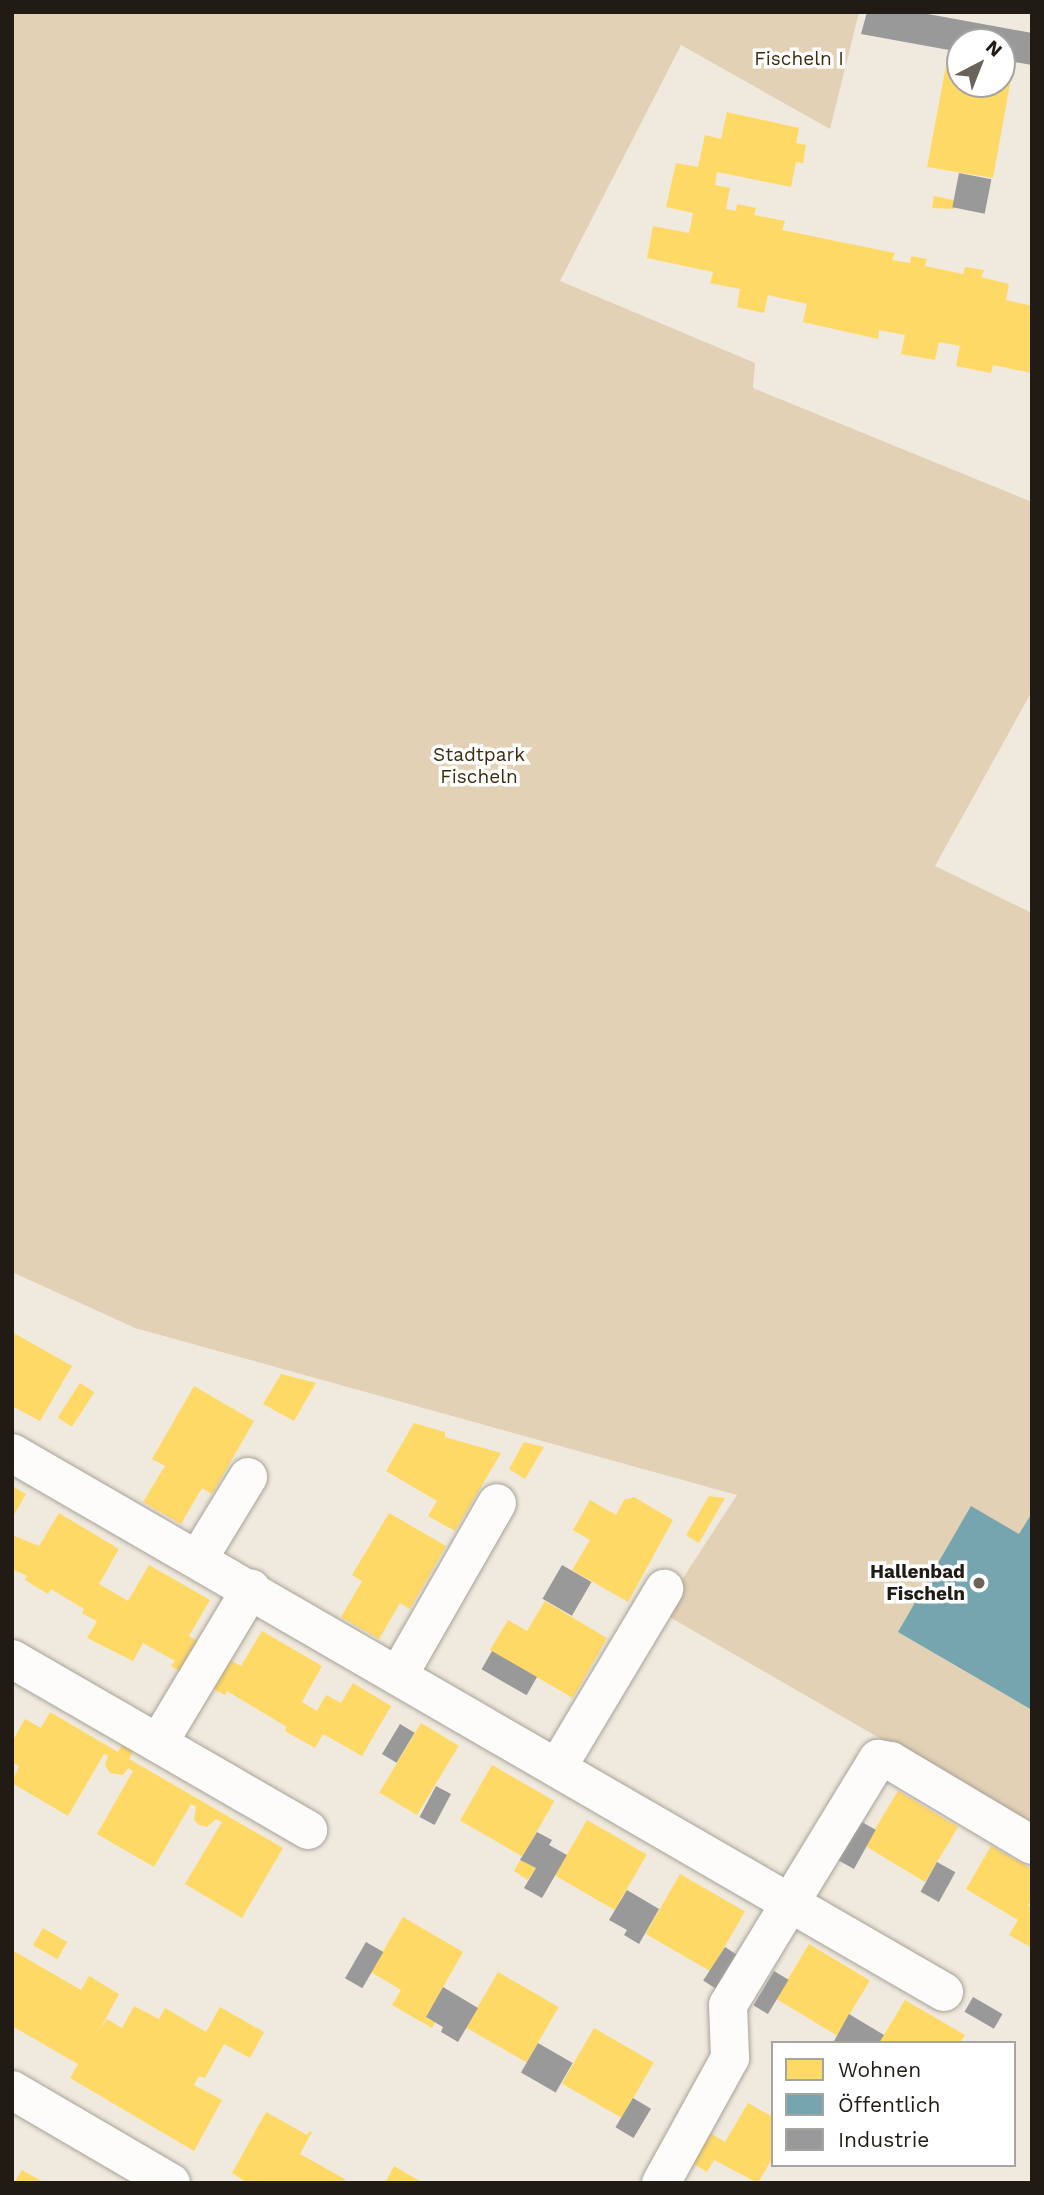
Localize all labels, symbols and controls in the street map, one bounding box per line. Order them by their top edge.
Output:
north arrow [946,28,1016,98]
text: N [981,35,1007,62]
park label: Fischeln I [754,48,844,70]
park label: Stadtpark Fischeln [433,744,525,788]
place label: Hallenbad Fischeln [870,1561,965,1605]
marker: Hallenbad Fischeln [971,1575,987,1591]
legend [771,2041,1016,2167]
text: Wohnen [838,2057,921,2082]
text: Öffentlich [838,2092,940,2117]
text: Industrie [838,2127,929,2152]

